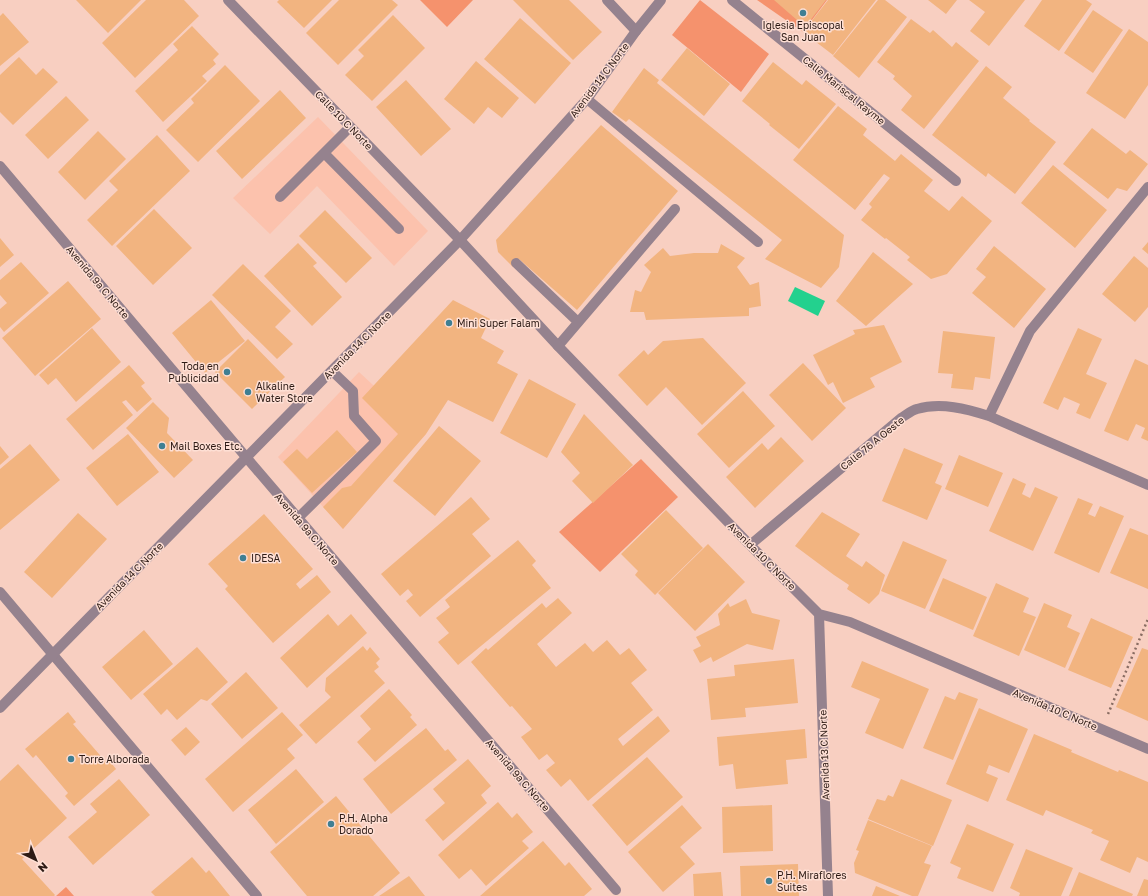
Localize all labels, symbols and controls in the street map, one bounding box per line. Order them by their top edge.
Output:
marker: Iglesia Episcopal San Juan [798,8,808,18]
place label: Iglesia Episcopal San Juan [763,19,844,43]
street label: Avenida 14 C Norte [567,40,631,120]
street label: Calle Mariscal Rayme [800,53,888,127]
street label: Calle 10 C Norte [313,88,375,152]
street label: Avenida 9a C Norte [64,243,132,321]
street label: Avenida 14 C Norte [321,309,393,381]
place label: Mini Super Falam [457,317,540,329]
marker: Mini Super Falam [444,318,454,328]
place label: Toda en Publicidad [168,360,219,384]
marker: Toda en Publicidad [222,367,232,377]
place label: Alkaline Water Store [256,380,313,404]
marker: Alkaline Water Store [243,387,253,397]
street label: Calle 76 A Oeste [838,414,906,472]
place label: Mail Boxes Etc. [170,440,242,452]
marker: Mail Boxes Etc. [157,441,167,451]
street label: Avenida 9a C Norte [272,491,342,568]
street label: Avenida 10 C Norte [726,520,798,592]
street label: Avenida 14 C Norte [93,540,165,612]
place label: IDESA [251,552,281,564]
marker: IDESA [238,553,248,563]
street label: Avenida 10 C Norte [1011,686,1099,732]
street label: Avenida 13 C Norte [816,709,832,800]
street label: Avenida 9a C Norte [483,737,553,814]
place label: Torre Alborada [79,753,149,765]
marker: Torre Alborada [66,754,76,764]
place label: P.H. Alpha Dorado [339,812,388,836]
marker: P.H. Alpha Dorado [326,819,336,829]
north arrow [16,840,56,880]
text: N [36,860,51,875]
place label: P.H. Miraflores Suites [777,869,847,893]
marker: P.H. Miraflores Suites [764,876,774,886]

